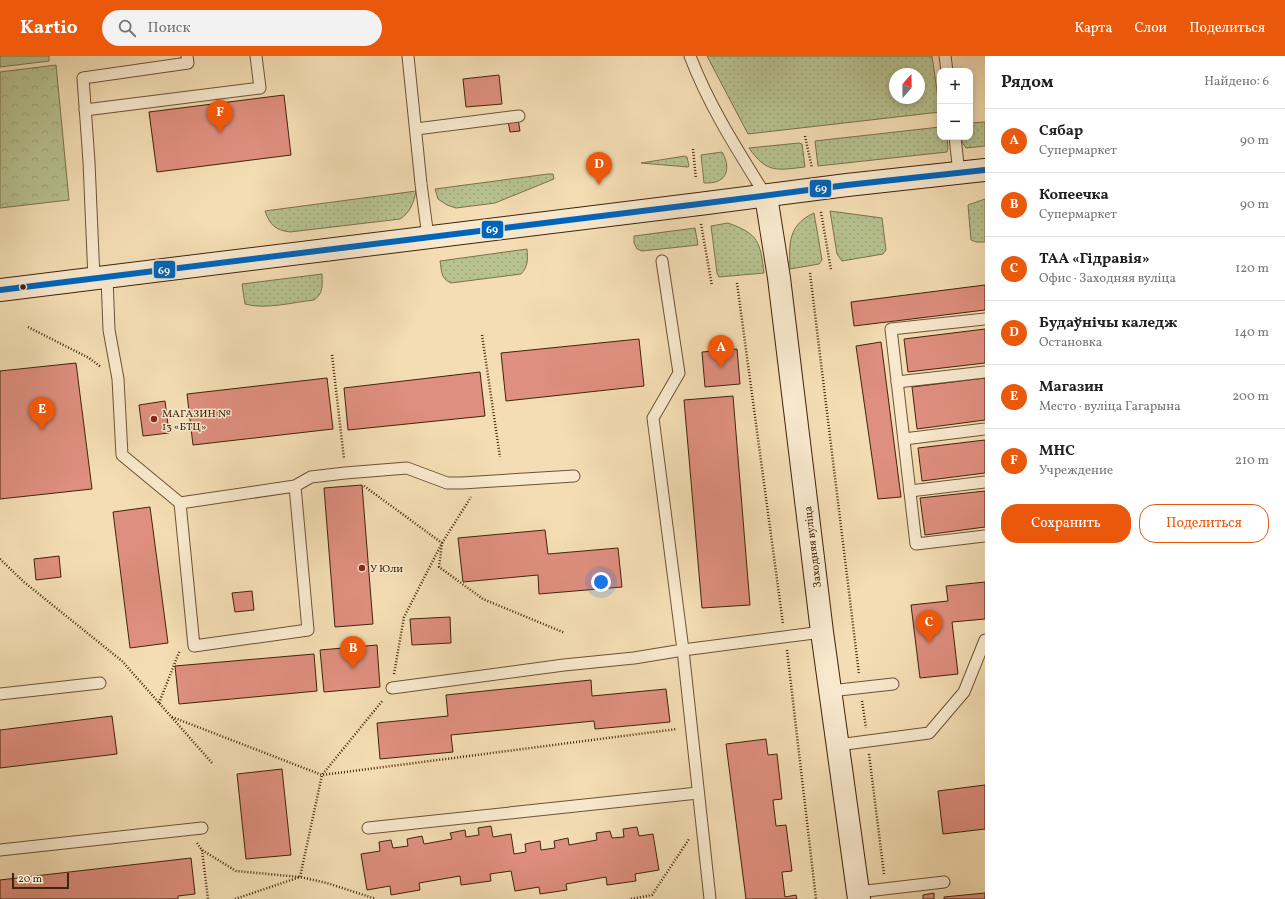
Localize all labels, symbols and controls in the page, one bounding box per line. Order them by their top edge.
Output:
search box [102,10,382,46]
text: Kartio [20,15,78,41]
icon: search [116,17,138,39]
text: Поиск [148,18,191,39]
text: Карта [1074,19,1112,38]
text: Слои [1134,19,1167,38]
text: Поделиться [1189,19,1265,38]
north arrow [889,68,925,104]
map controls [937,68,973,140]
button: + [937,68,973,104]
text: Рядом [1001,71,1054,94]
text: Найдено: 6 [1204,73,1269,91]
pin: F [207,100,233,133]
button: − [937,104,973,140]
text: Сябар [1039,121,1083,142]
text: A [1009,132,1019,150]
text: 90 m [1240,132,1269,150]
text: Супермаркет [1039,142,1117,160]
pin: D [586,152,612,185]
line badge: 69 [809,179,832,198]
text: 69 [815,182,827,197]
text: Копеечка [1039,185,1109,206]
text: B [1010,196,1018,214]
text: 90 m [1240,196,1269,214]
text: Супермаркет [1039,206,1117,224]
line badge: 69 [481,220,504,239]
text: 69 [486,223,498,238]
text: ТАА «Гідравія» [1039,249,1150,270]
line badge: 69 [153,260,176,279]
text: C [1010,260,1018,278]
text: 120 m [1235,260,1269,278]
text: 69 [158,264,170,279]
text: Офис · Заходняя вуліца [1039,270,1176,288]
unlabelled marker [18,282,28,292]
text: Будаўнічы каледж [1039,313,1177,334]
text: D [1009,324,1019,342]
text: 140 m [1235,324,1269,342]
text: Остановка [1039,334,1102,352]
pin: A [708,335,734,368]
text: Магазин [1039,377,1104,398]
text: E [1010,388,1018,406]
text: 200 m [1232,388,1269,406]
pin: E [29,397,55,430]
text: Место · вуліца Гагарына [1039,398,1181,416]
place label: МАГАЗИН № 13 «БТЦ» [162,407,231,435]
marker: МАГАЗИН № 13 «БТЦ» [149,414,159,424]
text: МНС [1039,441,1075,462]
text: F [1010,452,1018,470]
text: 210 m [1235,452,1269,470]
text: Учреждение [1039,462,1113,480]
button: Сохранить [1001,504,1131,543]
button: Поделиться [1139,504,1269,543]
street label: Заходняя вуліца [801,505,826,588]
place label: У Юли [370,562,403,577]
marker: У Юли [357,563,367,573]
your location [591,572,611,592]
pin: C [916,610,942,643]
pin: B [340,636,366,669]
scale bar [12,871,69,890]
text: 20 m [18,872,42,887]

